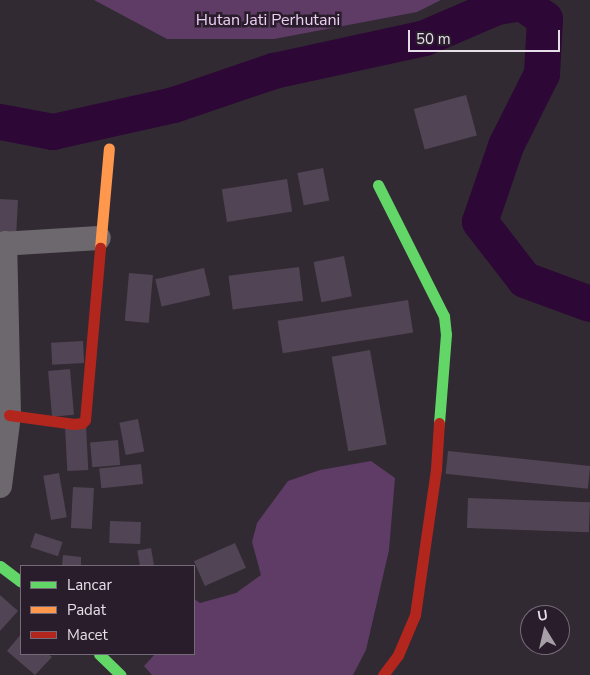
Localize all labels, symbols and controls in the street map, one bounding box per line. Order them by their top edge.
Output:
park label: Hutan Jati Perhutani [196,10,340,30]
scale bar [410,20,562,52]
text: 50 m [416,29,451,49]
legend [20,565,195,655]
text: Lancar [67,575,112,595]
text: Padat [67,600,106,620]
north arrow [520,605,570,655]
text: U [536,605,549,626]
text: Macet [67,625,108,645]

